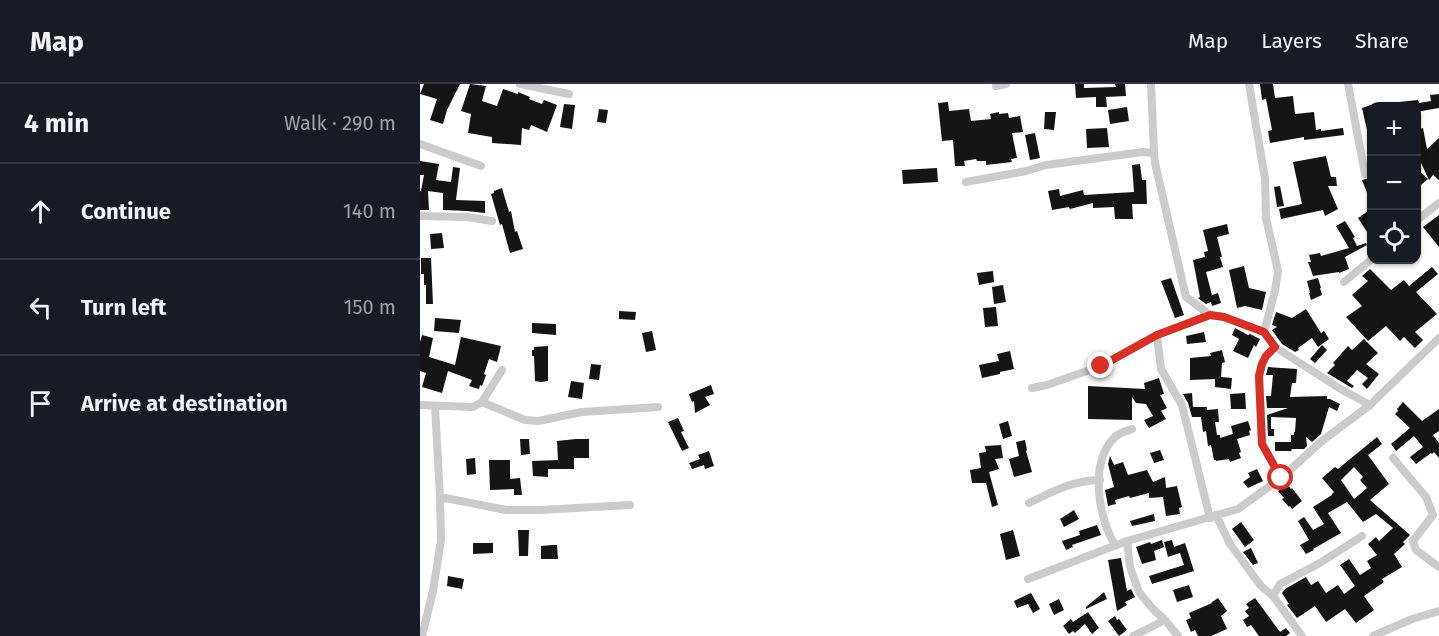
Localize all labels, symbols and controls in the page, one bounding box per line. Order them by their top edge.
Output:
text: Map [30,25,84,58]
text: Map [1188,28,1228,54]
text: Layers [1261,28,1322,54]
text: Share [1355,28,1409,54]
map controls [1367,102,1421,264]
button: + [1367,102,1421,156]
text: 4 min [24,108,89,139]
text: Walk · 290 m [284,111,396,135]
button: − [1367,156,1421,210]
icon: ahead [24,195,57,228]
text: Continue [81,198,171,225]
text: 140 m [343,199,396,223]
button: locate [1367,210,1421,264]
icon: left [24,291,57,324]
text: Turn left [81,294,166,321]
text: 150 m [344,295,396,319]
route end [1087,352,1113,378]
icon: arrive [24,387,57,420]
text: Arrive at destination [81,390,288,417]
route start [1267,464,1293,490]

